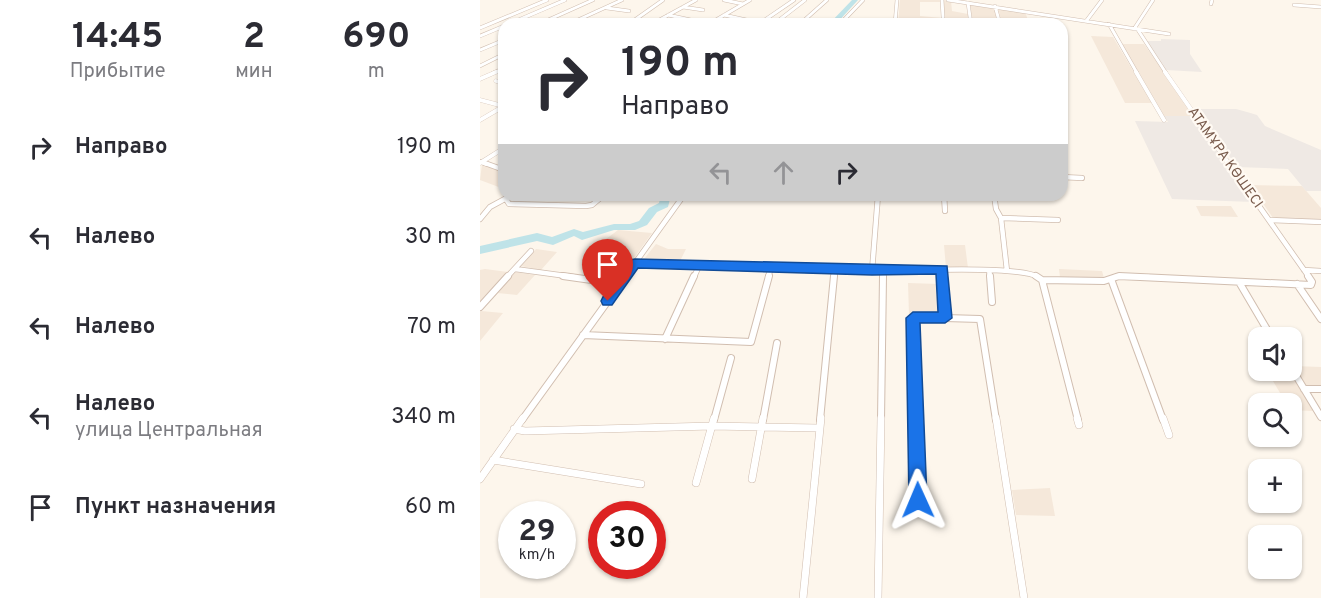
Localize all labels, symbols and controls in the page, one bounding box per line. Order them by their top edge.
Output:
text: 14:45 [72,15,163,61]
text: 2 [243,15,265,61]
text: 690 [342,15,410,61]
text: 190 m [621,38,739,91]
icon: right [522,42,600,120]
text: Прибытие [70,59,166,85]
text: мин [235,59,273,85]
text: m [368,59,385,85]
text: Направо [621,90,729,124]
street label: АТАМҰРА КӨШЕСІ [1184,104,1266,212]
icon: right [24,131,57,164]
text: Направо [75,134,167,161]
text: 190 m [397,134,456,161]
icon: left [704,156,737,189]
icon: ahead [767,156,800,189]
icon: right [830,156,863,189]
icon: left [24,221,57,254]
text: Налево [75,224,155,251]
text: 30 m [405,224,456,251]
pin [582,239,633,301]
icon: arrive [591,248,624,281]
icon: left [24,311,57,344]
text: Налево [75,314,155,341]
text: 70 m [407,314,456,341]
map controls [1248,327,1302,579]
button: sound [1248,327,1302,381]
text: Налево [75,391,155,418]
button: search [1248,393,1302,447]
icon: left [24,401,57,434]
text: 340 m [391,404,456,431]
text: улица Центральная [75,418,263,444]
button: + [1248,459,1302,513]
position arrow [886,468,950,532]
icon: arrive [24,491,57,524]
text: Пункт назначения [75,494,276,521]
text: 60 m [405,494,456,521]
speed limit sign: 30 [588,501,666,579]
text: 29 [519,514,555,551]
button: − [1248,525,1302,579]
text: km/h [519,546,555,565]

